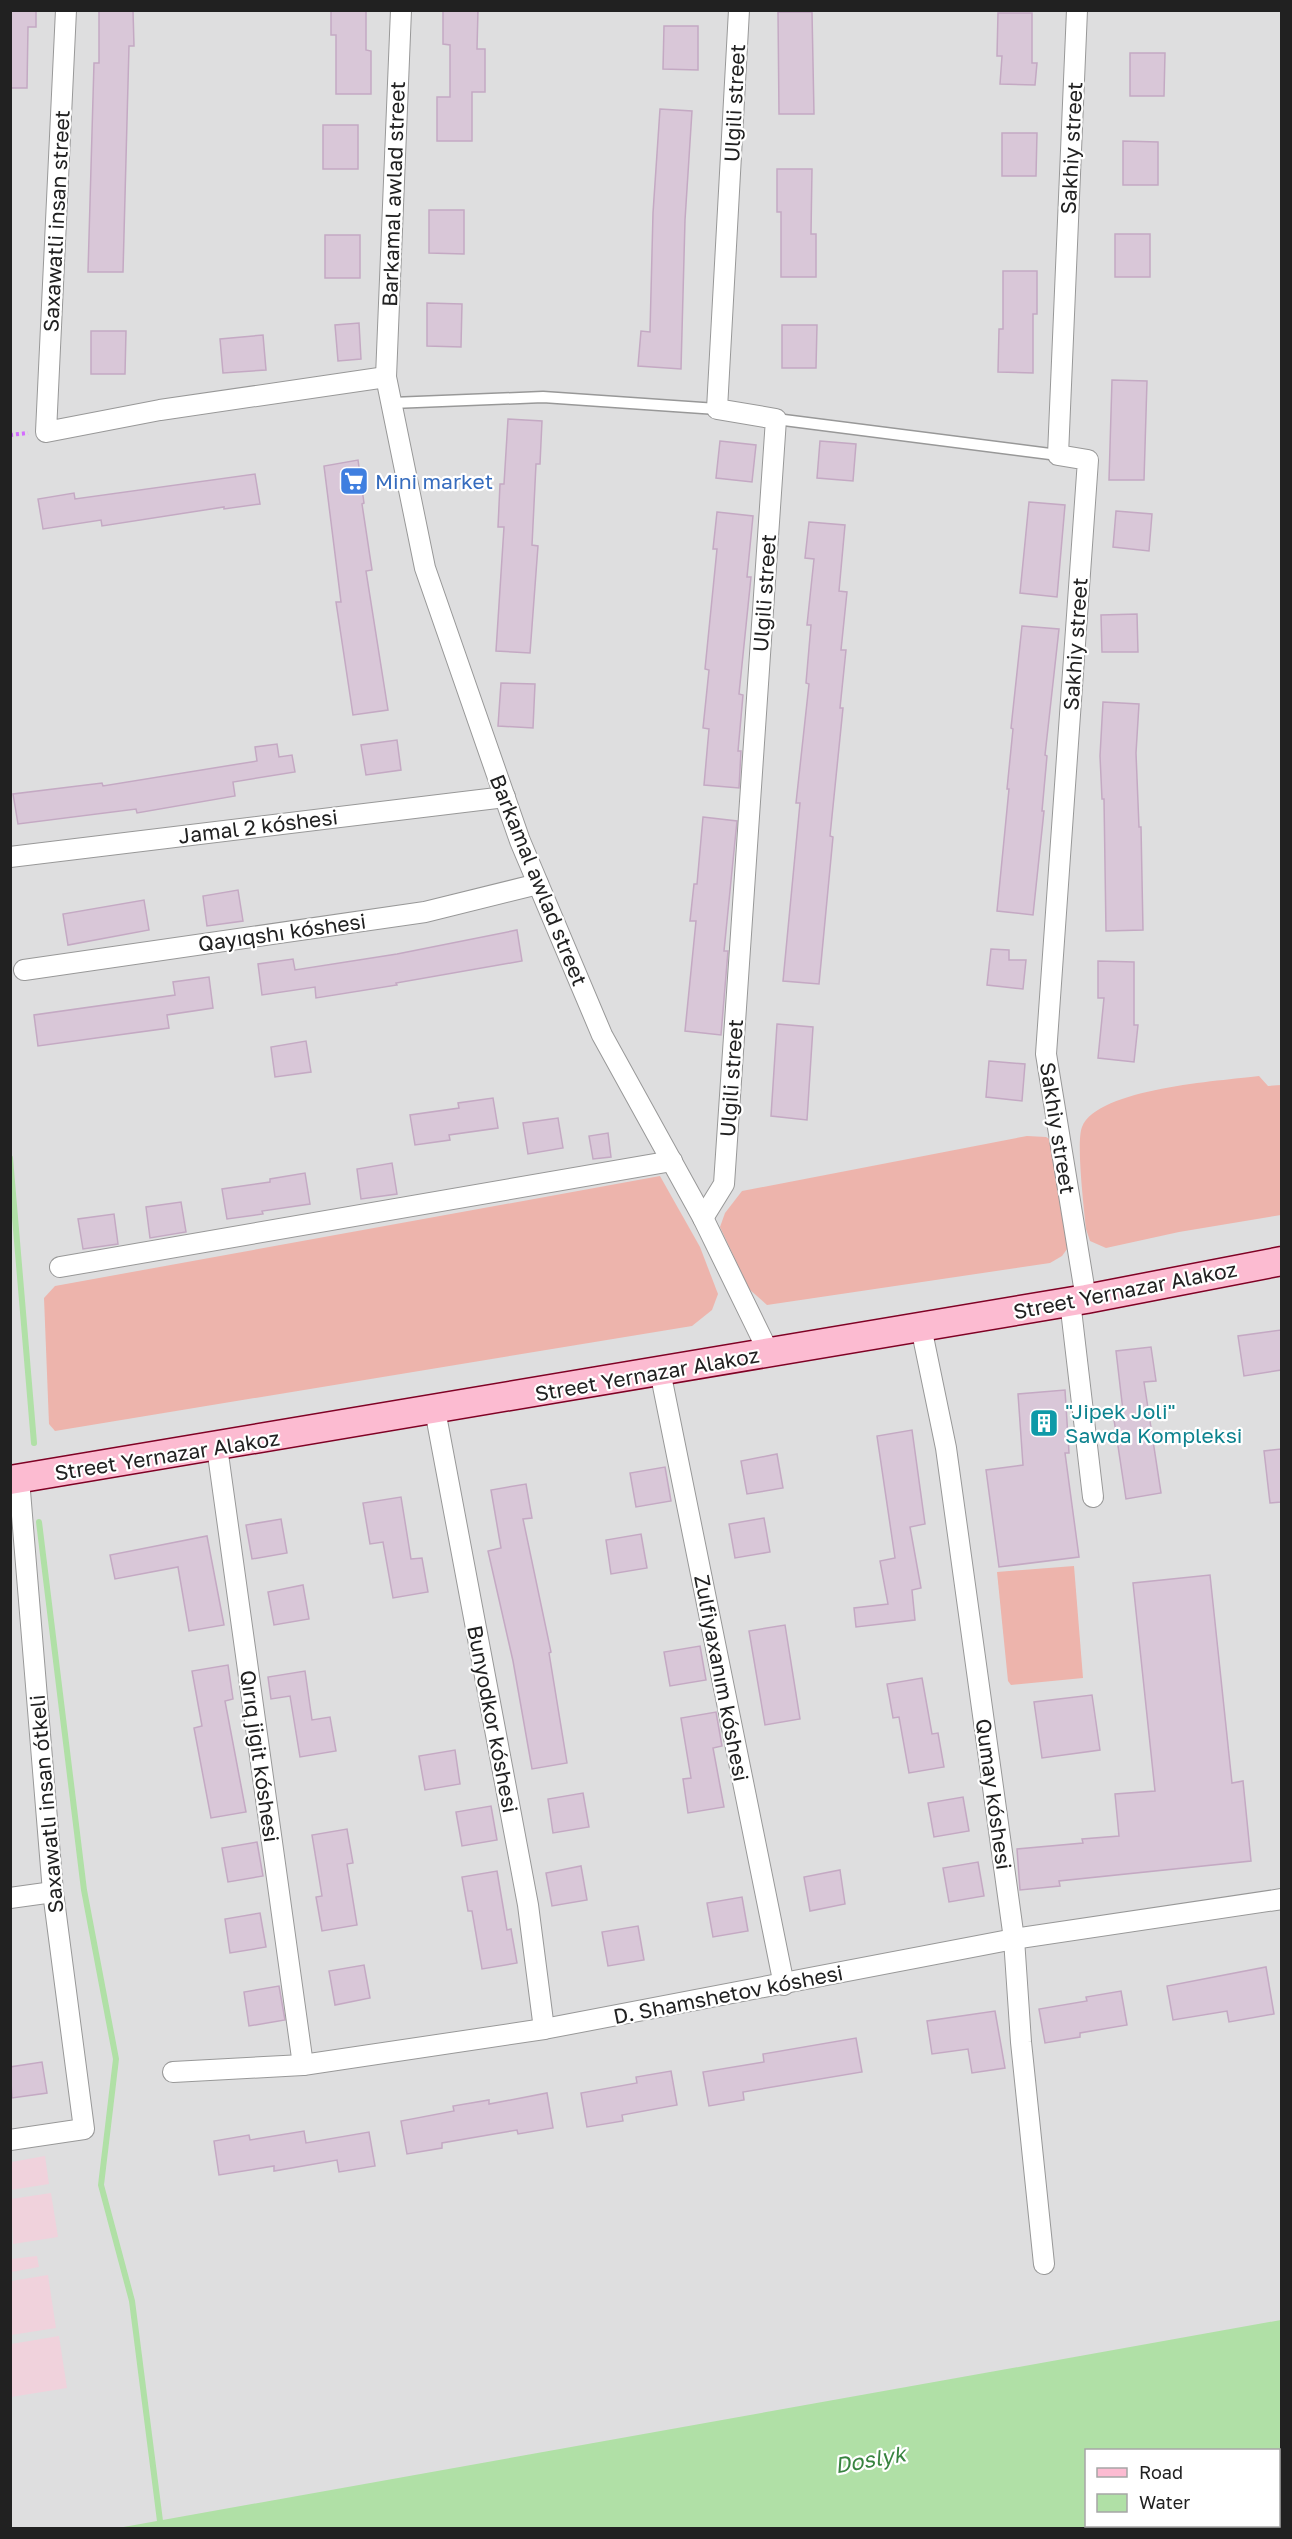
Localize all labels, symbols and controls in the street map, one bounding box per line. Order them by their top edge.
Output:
street label: Ulgili street [718,43,750,163]
street label: Barkamal awlad street [376,81,410,307]
street label: Sakhiy street [1055,81,1087,215]
street label: Saxawatli insan street [37,109,75,333]
supermarket icon: Mini market [338,465,370,497]
place label: Mini market [375,468,493,494]
street label: Ulgili street [747,533,781,653]
street label: Sakhiy street [1057,577,1093,711]
street label: Barkamal awlad street [485,770,593,990]
street label: Jamal 2 kóshesi [177,803,339,849]
street label: Qayıqshı kóshesi [196,907,368,957]
street label: Ulgili street [714,1018,748,1138]
street label: Sakhiy street [1035,1060,1081,1196]
street label: Street Yernazar Alakoz [1011,1256,1239,1324]
street label: Street Yernazar Alakoz [533,1341,761,1407]
place label: "Jipek Joli" Sawda Kompleksi [1065,1398,1242,1448]
building icon: "Jipek Joli" Sawda Kompleksi [1028,1407,1060,1439]
street label: Street Yernazar Alakoz [53,1424,281,1486]
street label: Zulfiyaxanım kóshesi [689,1572,755,1784]
street label: Bunyodkor kóshesi [462,1623,524,1815]
street label: Qırıq jigit kóshesi [235,1668,285,1844]
street label: Saxawatlı insan ótkeli [23,1694,69,1914]
street label: Qumay kóshesi [971,1717,1017,1871]
street label: D. Shamshetov kóshesi [611,1959,845,2029]
water label: Doslyk [832,2439,910,2479]
legend [1085,2449,1280,2527]
text: Road [1139,2461,1183,2483]
text: Water [1139,2491,1190,2513]

